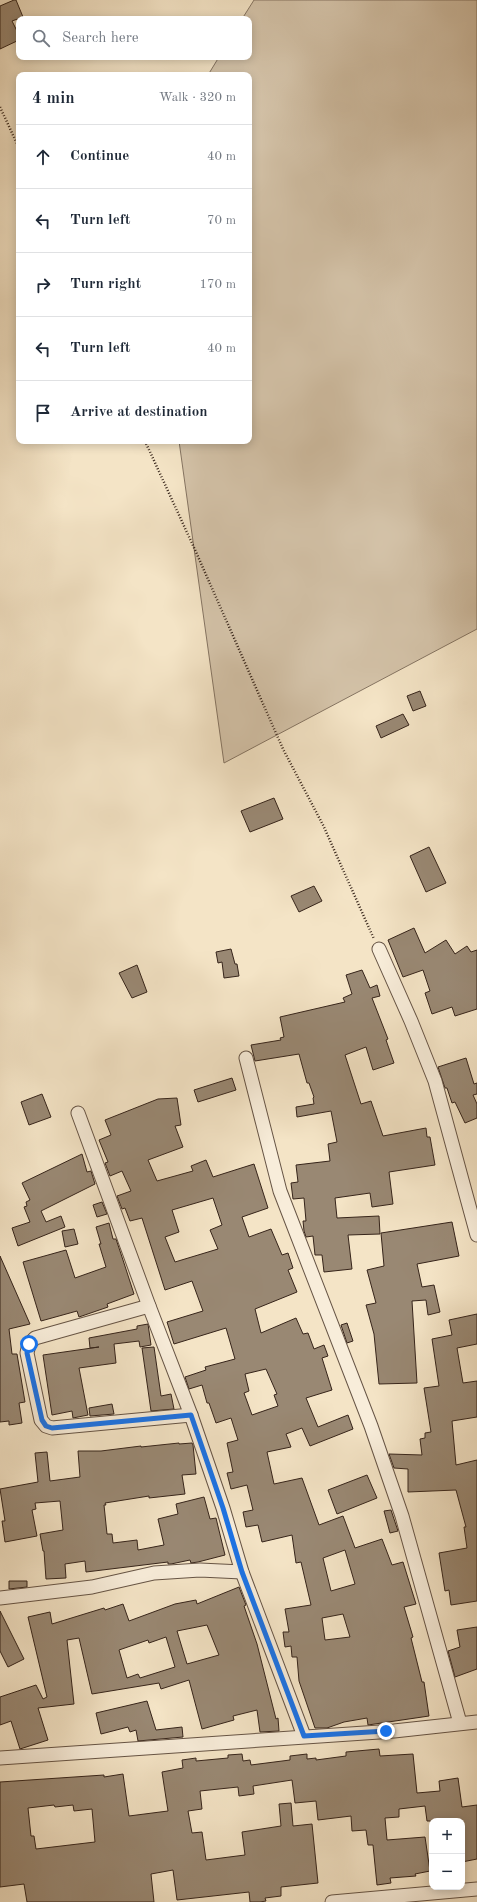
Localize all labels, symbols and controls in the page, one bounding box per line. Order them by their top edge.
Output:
search box [16,16,252,60]
icon: search [30,27,52,49]
text: Search here [62,31,139,46]
text: 4 min [32,90,75,107]
text: Walk · 320 m [159,91,236,104]
icon: ahead [32,146,54,168]
text: Continue [70,149,129,164]
text: 40 m [207,150,236,163]
icon: left [32,210,54,232]
text: Turn left [70,213,130,228]
text: 70 m [207,214,236,227]
icon: right [32,274,54,296]
text: Turn right [70,277,141,292]
text: 170 m [199,278,236,291]
icon: left [32,338,54,360]
text: Turn left [70,341,130,356]
text: 40 m [207,342,236,355]
icon: arrive [32,402,54,424]
text: Arrive at destination [70,405,208,420]
route start [20,1335,38,1353]
route end [377,1722,395,1740]
map controls [429,1818,465,1890]
button: + [429,1818,465,1854]
button: − [429,1854,465,1890]

